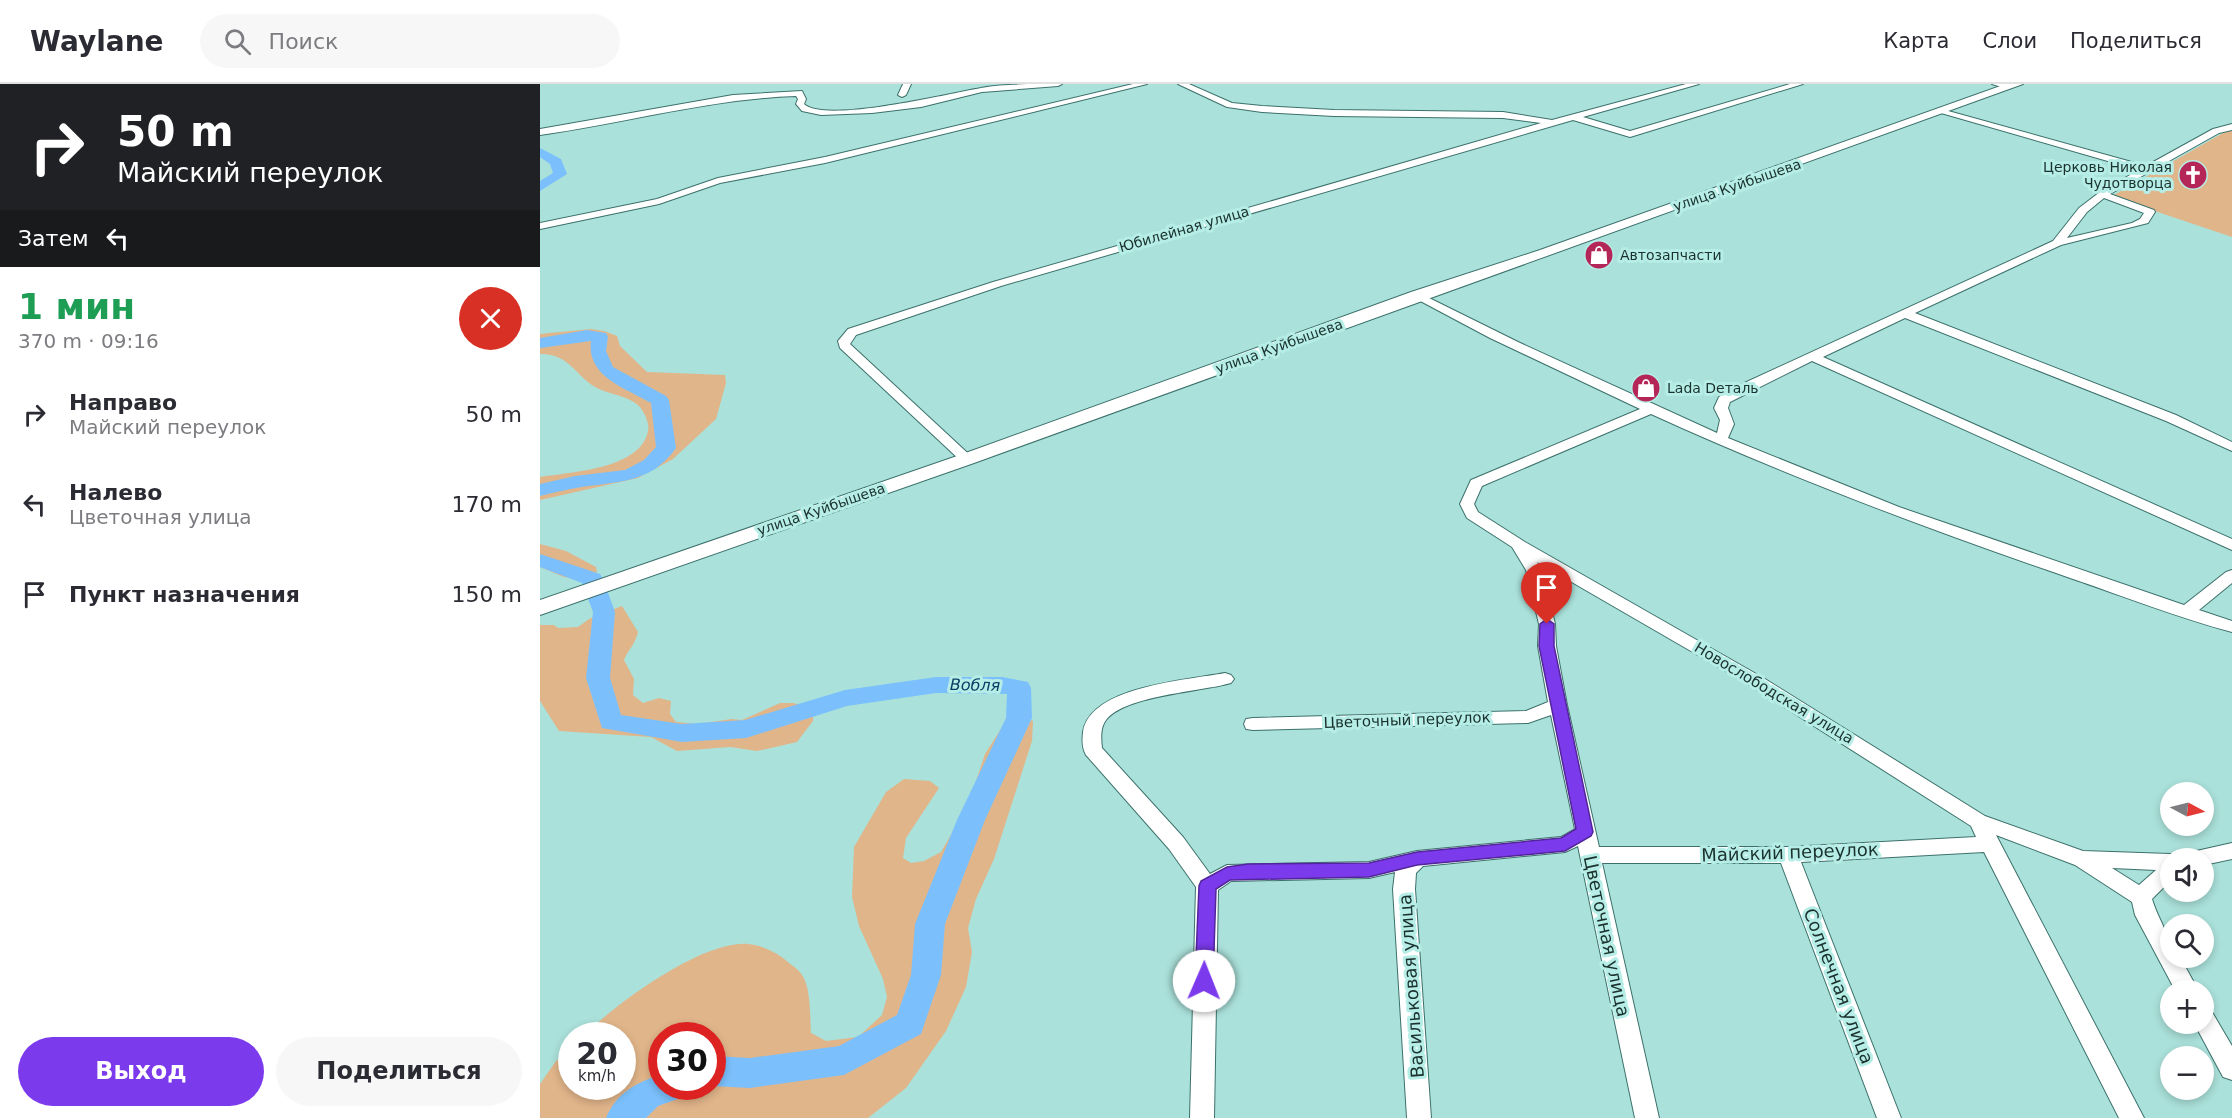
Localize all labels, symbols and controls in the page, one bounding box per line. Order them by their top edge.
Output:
search box [200,14,620,68]
text: Waylane [30,25,164,58]
icon: search [221,25,254,58]
text: Поиск [269,29,338,54]
text: Карта [1883,29,1949,53]
text: Слои [1982,29,2037,53]
text: Поделиться [2070,29,2202,53]
text: 50 m [117,107,234,156]
icon: right [18,108,96,186]
street label: улица Куйбышева [1671,156,1803,214]
text: Майский переулок [117,157,383,188]
place label: Церковь Николая Чудотворца [2043,159,2172,191]
church icon: Церковь Николая Чудотворца [2177,159,2209,191]
street label: Юбилейная улица [1117,203,1251,255]
icon: left [101,222,134,255]
text: Затем [18,226,89,251]
shop icon: Автозапчасти [1583,239,1615,271]
place label: Автозапчасти [1620,247,1722,263]
text: 1 мин [18,286,135,327]
button: close [459,287,522,350]
street label: улица Куйбышева [1213,316,1345,376]
text: 370 m · 09:16 [18,329,159,353]
shop icon: Lada Dеталь [1630,372,1662,404]
place label: Lada Dеталь [1667,380,1759,396]
text: Направо [69,390,177,415]
icon: right [18,398,51,431]
text: 50 m [466,402,522,427]
text: Майский переулок [69,415,266,439]
text: Налево [69,480,162,505]
street label: улица Куйбышева [755,480,887,538]
icon: left [18,488,51,521]
text: 170 m [452,492,522,517]
text: Цветочная улица [69,505,252,529]
pin [1521,562,1572,624]
icon: arrive [1530,571,1563,604]
icon: arrive [18,578,51,611]
text: Пункт назначения [69,582,300,607]
text: 150 m [452,582,522,607]
street label: Новослободская улица [1691,638,1857,748]
water label: Вобля [950,675,1001,695]
street label: Цветочный переулок [1323,708,1491,732]
north arrow [2160,782,2214,836]
map controls [2160,782,2214,1100]
street label: Майский переулок [1701,838,1879,866]
button: sound [2160,848,2214,902]
street label: Цветочная улица [1580,853,1634,1019]
street label: Васильковая улица [1394,893,1428,1079]
street label: Солнечная улица [1800,905,1878,1067]
button: search [2160,914,2214,968]
position arrow [1172,949,1236,1013]
button: + [2160,980,2214,1034]
speed limit sign: 30 [648,1022,726,1100]
text: 20 [576,1036,618,1071]
button: Выход [18,1037,264,1106]
button: Поделиться [276,1037,522,1106]
button: − [2160,1046,2214,1100]
text: km/h [578,1067,616,1085]

